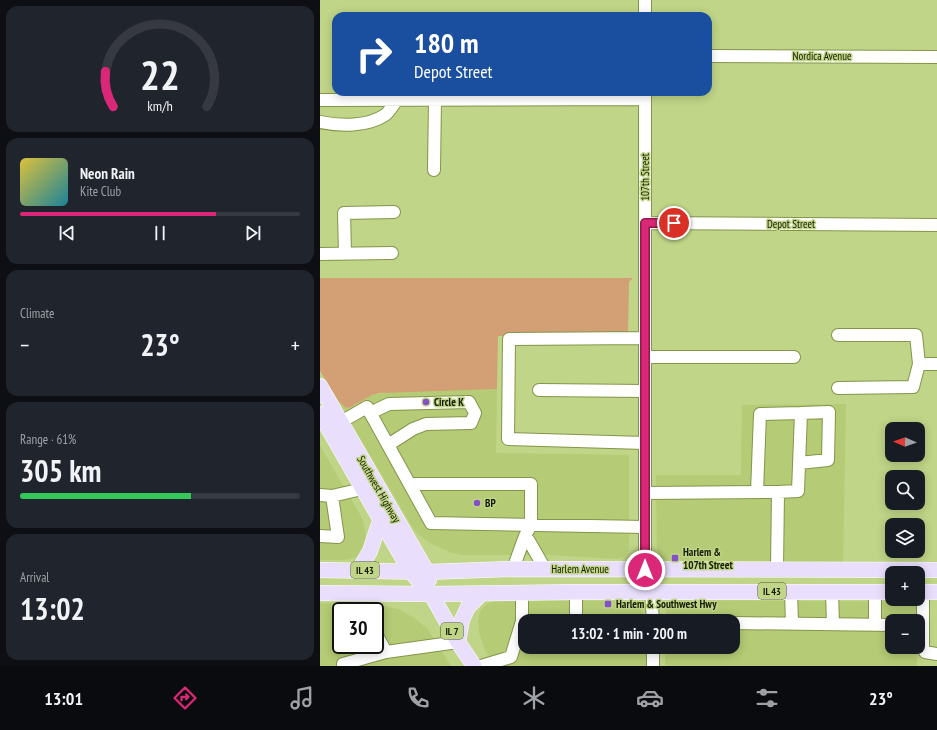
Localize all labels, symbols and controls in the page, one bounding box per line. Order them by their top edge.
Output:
text: 180 m [414,24,478,61]
icon: right [348,28,400,80]
text: 22 [140,48,180,101]
street label: Nordica Avenue [792,49,852,63]
text: Depot Street [414,60,493,83]
text: km/h [147,96,173,115]
street label: 107th Street [638,153,652,201]
text: Neon Rain [80,164,135,183]
text: Kite Club [80,183,121,200]
pin [657,206,691,240]
icon: arrive [663,212,685,234]
street label: Depot Street [767,217,815,231]
icon: previous [56,222,78,244]
icon: pause [149,222,171,244]
icon: next [242,222,264,244]
text: Climate [20,305,54,322]
text: 23° [140,325,180,364]
text: − [20,331,29,359]
text: + [291,331,300,359]
place label: Circle K [434,395,464,409]
marker: Circle K [421,397,431,407]
north arrow [885,422,925,462]
map controls [885,422,925,654]
text: Range · 61% [20,431,76,448]
text: 305 km [20,451,101,490]
street label: Southwest Highway [354,453,404,526]
button: search [885,470,925,510]
place label: BP [485,496,496,510]
marker: BP [472,498,482,508]
button: layers [885,518,925,558]
place label: Harlem & 107th Street [683,545,734,572]
position arrow [624,549,666,591]
marker: Harlem & 107th Street [670,553,680,563]
road number: IL 43 [351,562,379,578]
street label: Harlem Avenue [551,562,609,576]
button: + [885,566,925,606]
text: Arrival [20,569,49,586]
road number: IL 43 [758,583,786,599]
text: 13:02 [20,589,85,628]
place label: Harlem & Southwest Hwy [616,597,717,611]
marker: Harlem & Southwest Hwy [603,599,613,609]
speed limit sign: 30 [332,602,384,654]
button: − [885,614,925,654]
road number: IL 7 [441,623,463,639]
text: 13:02 · 1 min · 200 m [571,624,687,643]
icon: directions [171,684,199,712]
icon: music [288,684,316,712]
icon: phone [404,684,432,712]
icon: climate [520,684,548,712]
icon: car [636,684,664,712]
icon: filters [753,684,781,712]
text: 13:01 [44,687,83,710]
text: 23° [869,687,893,710]

